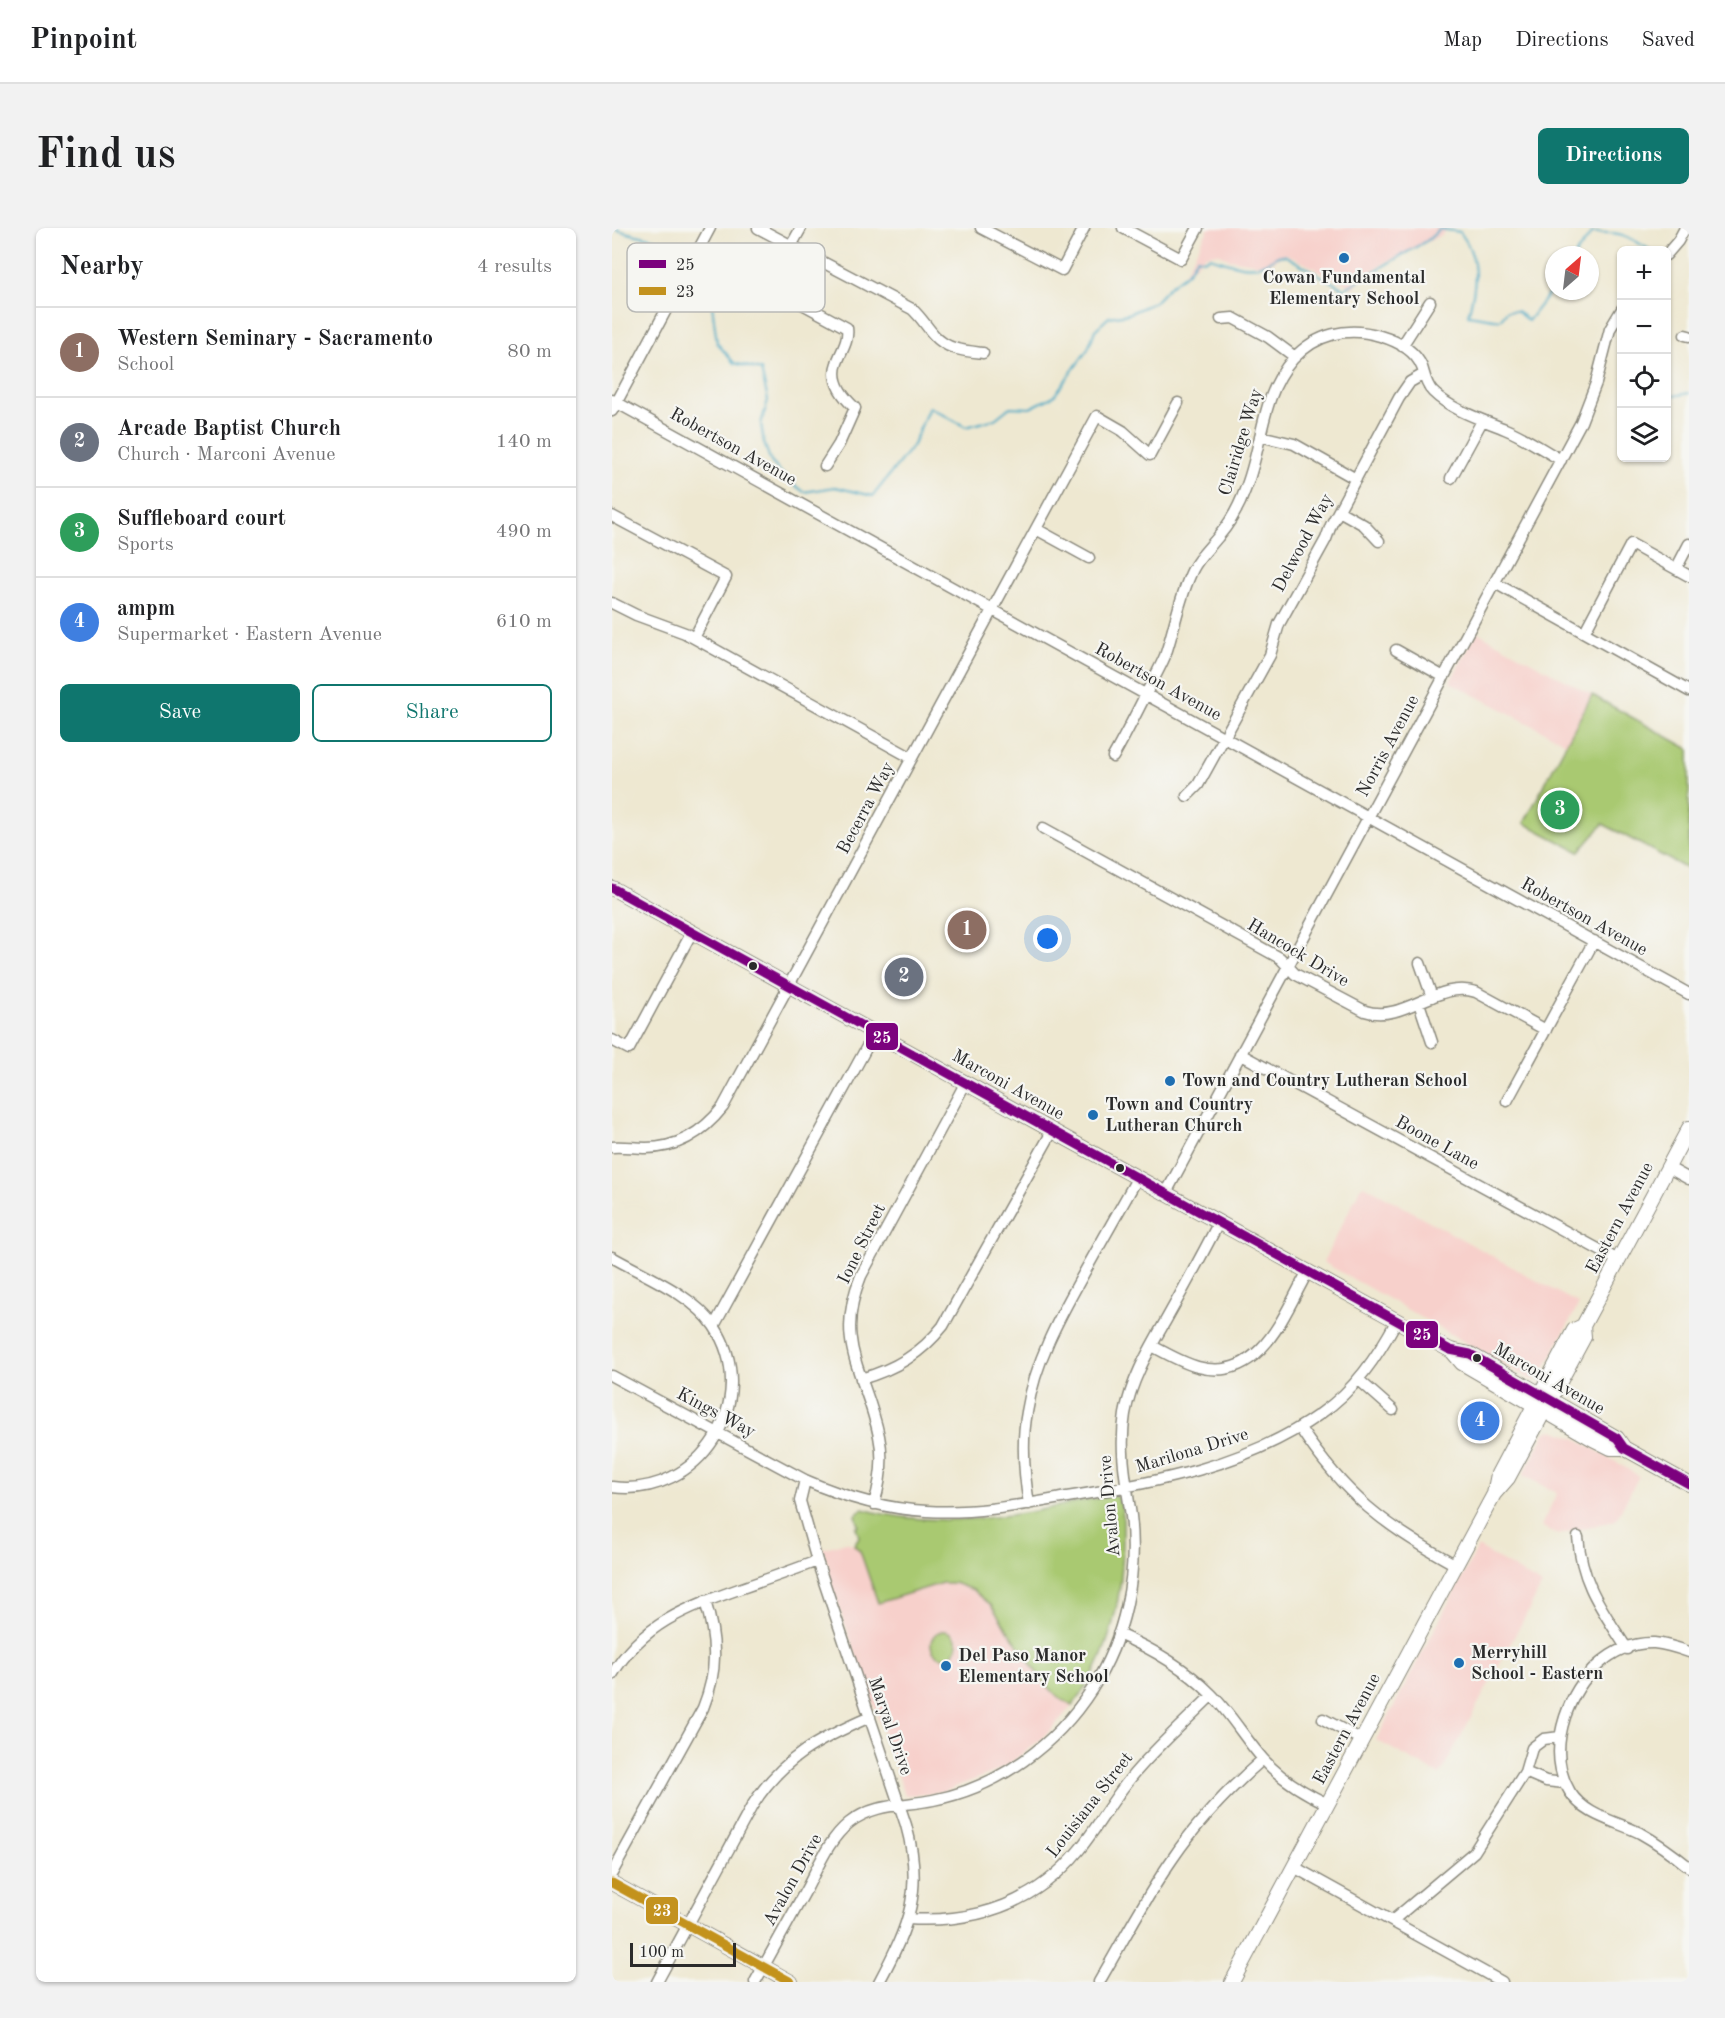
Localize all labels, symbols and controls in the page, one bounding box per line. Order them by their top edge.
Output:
text: Pinpoint [30,27,137,55]
text: Map [1443,30,1482,51]
text: Directions [1515,30,1609,51]
text: Saved [1642,30,1695,51]
button: Directions [1538,128,1689,184]
text: Find us [36,135,175,177]
legend [627,243,825,312]
north arrow [1545,246,1599,300]
map controls [1617,246,1671,462]
button: + [1617,246,1671,300]
marker: Cowan Fundamental Elementary School [1337,251,1351,265]
text: Nearby [60,254,144,280]
text: 4 results [477,257,552,277]
text: 25 [676,258,695,274]
place label: Cowan Fundamental Elementary School [1262,269,1426,308]
text: 23 [676,285,695,301]
button: − [1617,300,1671,354]
text: Western Seminary - Sacramento [117,328,433,350]
text: 1 [74,342,85,362]
text: 80 m [507,342,552,362]
button: locate [1617,354,1671,408]
text: School [117,355,174,375]
street label: Clairidge Way [1216,386,1266,498]
street label: Robertson Avenue [667,405,799,489]
button: layers [1617,408,1671,462]
text: Arcade Baptist Church [117,418,341,440]
text: 2 [74,432,85,452]
text: 140 m [496,432,552,452]
text: Church · Marconi Avenue [117,445,335,465]
street label: Delwood Way [1270,490,1337,595]
text: Suffleboard court [117,508,286,530]
text: 3 [74,522,85,542]
text: 490 m [496,522,552,542]
text: Sports [117,535,174,555]
text: ampm [117,598,175,620]
text: 4 [74,612,85,632]
text: 610 m [496,612,552,632]
text: Supermarket · Eastern Avenue [117,625,382,645]
street label: Robertson Avenue [1092,640,1224,724]
button: Save [60,684,300,742]
button: Share [312,684,552,742]
street label: Norris Avenue [1354,692,1422,800]
street label: Becerra Way [834,759,898,857]
pin: 3 [1540,788,1580,832]
street label: Robertson Avenue [1518,875,1650,959]
pin: 1 [948,908,986,952]
street label: Hancock Drive [1244,916,1352,990]
your location [1033,924,1062,953]
pin: 2 [884,954,924,999]
unlabelled marker [747,960,759,972]
line badge: 25 [865,1022,899,1051]
text: 25 [873,1031,891,1047]
street label: Marconi Avenue [949,1047,1067,1123]
place label: Town and Country Lutheran School [1182,1072,1468,1090]
marker: Town and Country Lutheran School [1163,1074,1177,1088]
place label: Town and Country Lutheran Church [1105,1096,1253,1135]
marker: Town and Country Lutheran Church [1086,1108,1100,1122]
street label: Boone Lane [1392,1113,1482,1173]
street label: Eastern Avenue [1583,1159,1657,1277]
unlabelled marker [1114,1162,1126,1174]
street label: Ione Street [835,1201,889,1287]
line badge: 25 [1405,1320,1439,1349]
text: 25 [1413,1328,1431,1344]
street label: Marconi Avenue [1490,1340,1608,1418]
unlabelled marker [1471,1352,1483,1364]
street label: Kings Way [674,1385,759,1442]
pin: 4 [1460,1398,1500,1444]
street label: Marilona Drive [1133,1425,1251,1477]
street label: Avalon Drive [1097,1454,1123,1558]
place label: Merryhill School - Eastern [1471,1644,1603,1683]
place label: Del Paso Manor Elementary School [958,1647,1109,1686]
marker: Merryhill School - Eastern [1452,1656,1466,1670]
marker: Del Paso Manor Elementary School [939,1659,953,1673]
street label: Eastern Avenue [1310,1670,1384,1788]
street label: Maryal Drive [865,1675,915,1777]
street label: Louisiana Street [1043,1749,1137,1861]
street label: Avalon Drive [760,1831,826,1929]
line badge: 23 [645,1896,679,1925]
text: 23 [653,1904,671,1920]
scale bar [630,1940,736,1968]
text: 100 m [639,1945,684,1961]

